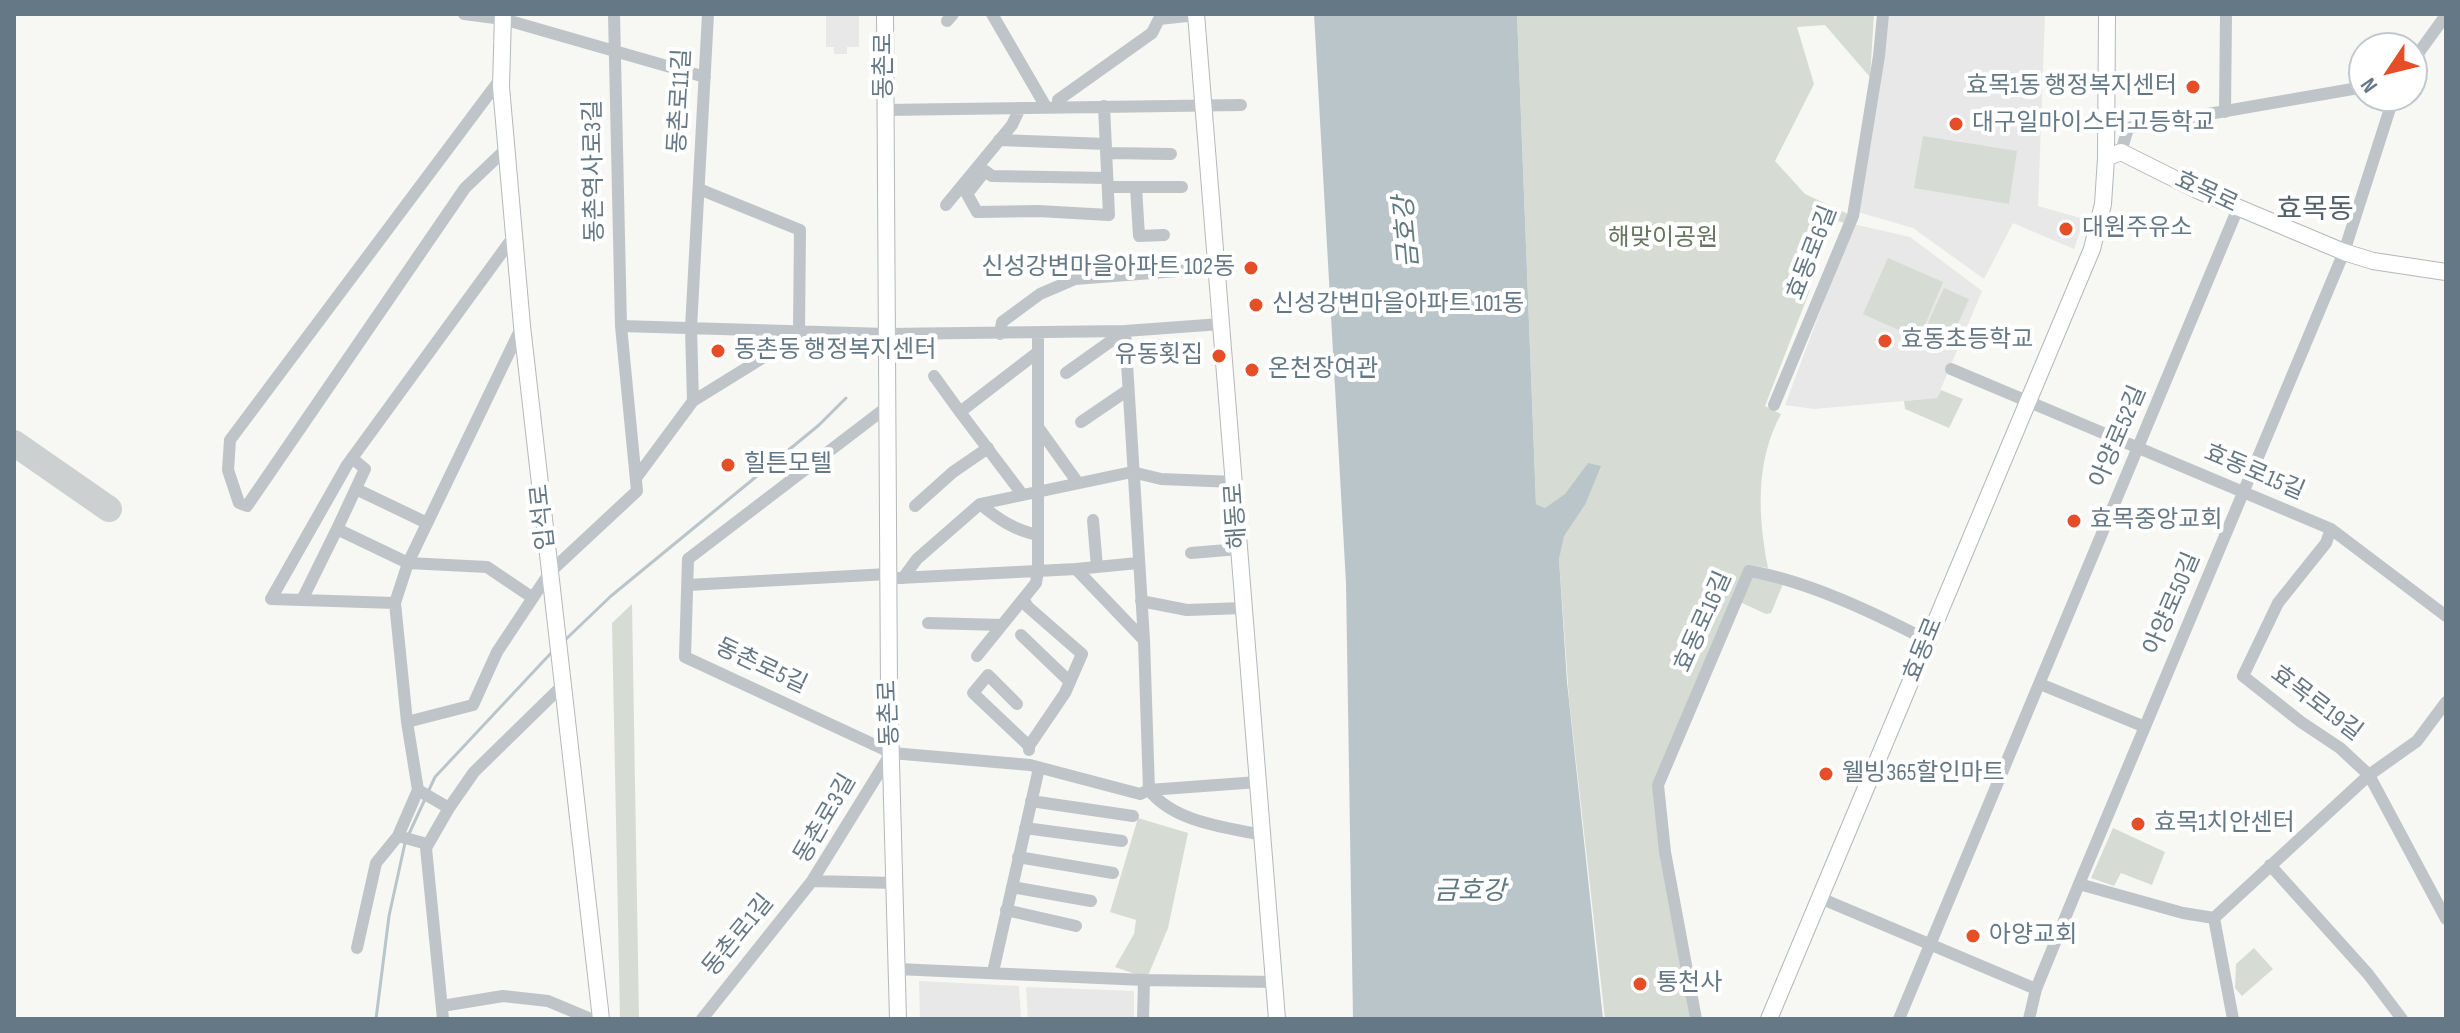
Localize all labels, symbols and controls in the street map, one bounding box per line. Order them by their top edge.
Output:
north arrow [2348,32,2428,112]
street label: 동촌로 [871,33,899,99]
street label: 동촌로11길 [664,48,698,154]
text: N [2355,72,2384,97]
place label: 효목1동 행정복지센터 [1966,73,2177,101]
marker: 효목1동 행정복지센터 [2184,78,2202,96]
street label: 동촌역사로3길 [579,99,611,243]
place label: 대구일마이스터고등학교 [1972,110,2215,138]
marker: 대구일마이스터고등학교 [1947,115,1965,133]
street label: 효목로 [2170,166,2242,220]
district label: 효목동 [2276,194,2354,228]
water label: 금호강 [1389,195,1427,269]
street label: 효동로6길 [1782,202,1844,304]
place label: 대원주유소 [2082,215,2192,243]
marker: 대원주유소 [2057,220,2075,238]
park label: 해맞이공원 [1608,225,1718,253]
place label: 신성강변마을아파트 102동 [981,254,1235,282]
marker: 신성강변마을아파트 102동 [1242,259,1260,277]
place label: 신성강변마을아파트 101동 [1272,291,1524,319]
marker: 신성강변마을아파트 101동 [1247,296,1265,314]
place label: 효동초등학교 [1901,327,2033,355]
marker: 효동초등학교 [1876,332,1894,350]
place label: 동촌동 행정복지센터 [734,337,937,365]
marker: 동촌동 행정복지센터 [709,342,727,360]
place label: 유동횟집 [1115,342,1203,370]
marker: 유동횟집 [1210,347,1228,365]
place label: 온천장여관 [1268,356,1378,384]
marker: 온천장여관 [1243,361,1261,379]
street label: 아양로52길 [2085,382,2153,492]
street label: 효동로15길 [2199,439,2309,507]
place label: 힐튼모텔 [744,451,832,479]
marker: 힐튼모텔 [719,456,737,474]
street label: 해동로 [1220,482,1254,550]
street label: 입석로 [526,483,562,551]
place label: 효목중앙교회 [2090,507,2222,535]
marker: 효목중앙교회 [2065,512,2083,530]
street label: 아양로50길 [2139,548,2207,660]
street label: 효동로16길 [1669,567,1739,677]
street label: 효동로 [1898,614,1950,686]
street label: 동촌로5길 [711,633,811,701]
street label: 효목로19길 [2264,660,2368,748]
street label: 동촌로 [874,679,906,747]
place label: 웰빙365할인마트 [1842,760,2005,788]
marker: 웰빙365할인마트 [1817,765,1835,783]
street label: 동촌로3길 [789,769,863,869]
place label: 효목1치안센터 [2154,810,2295,838]
marker: 효목1치안센터 [2129,815,2147,833]
water label: 금호강 [1434,876,1506,908]
street label: 동촌로1길 [697,889,781,983]
place label: 아양교회 [1989,922,2077,950]
marker: 아양교회 [1964,927,1982,945]
place label: 통천사 [1656,970,1722,998]
marker: 통천사 [1631,975,1649,993]

